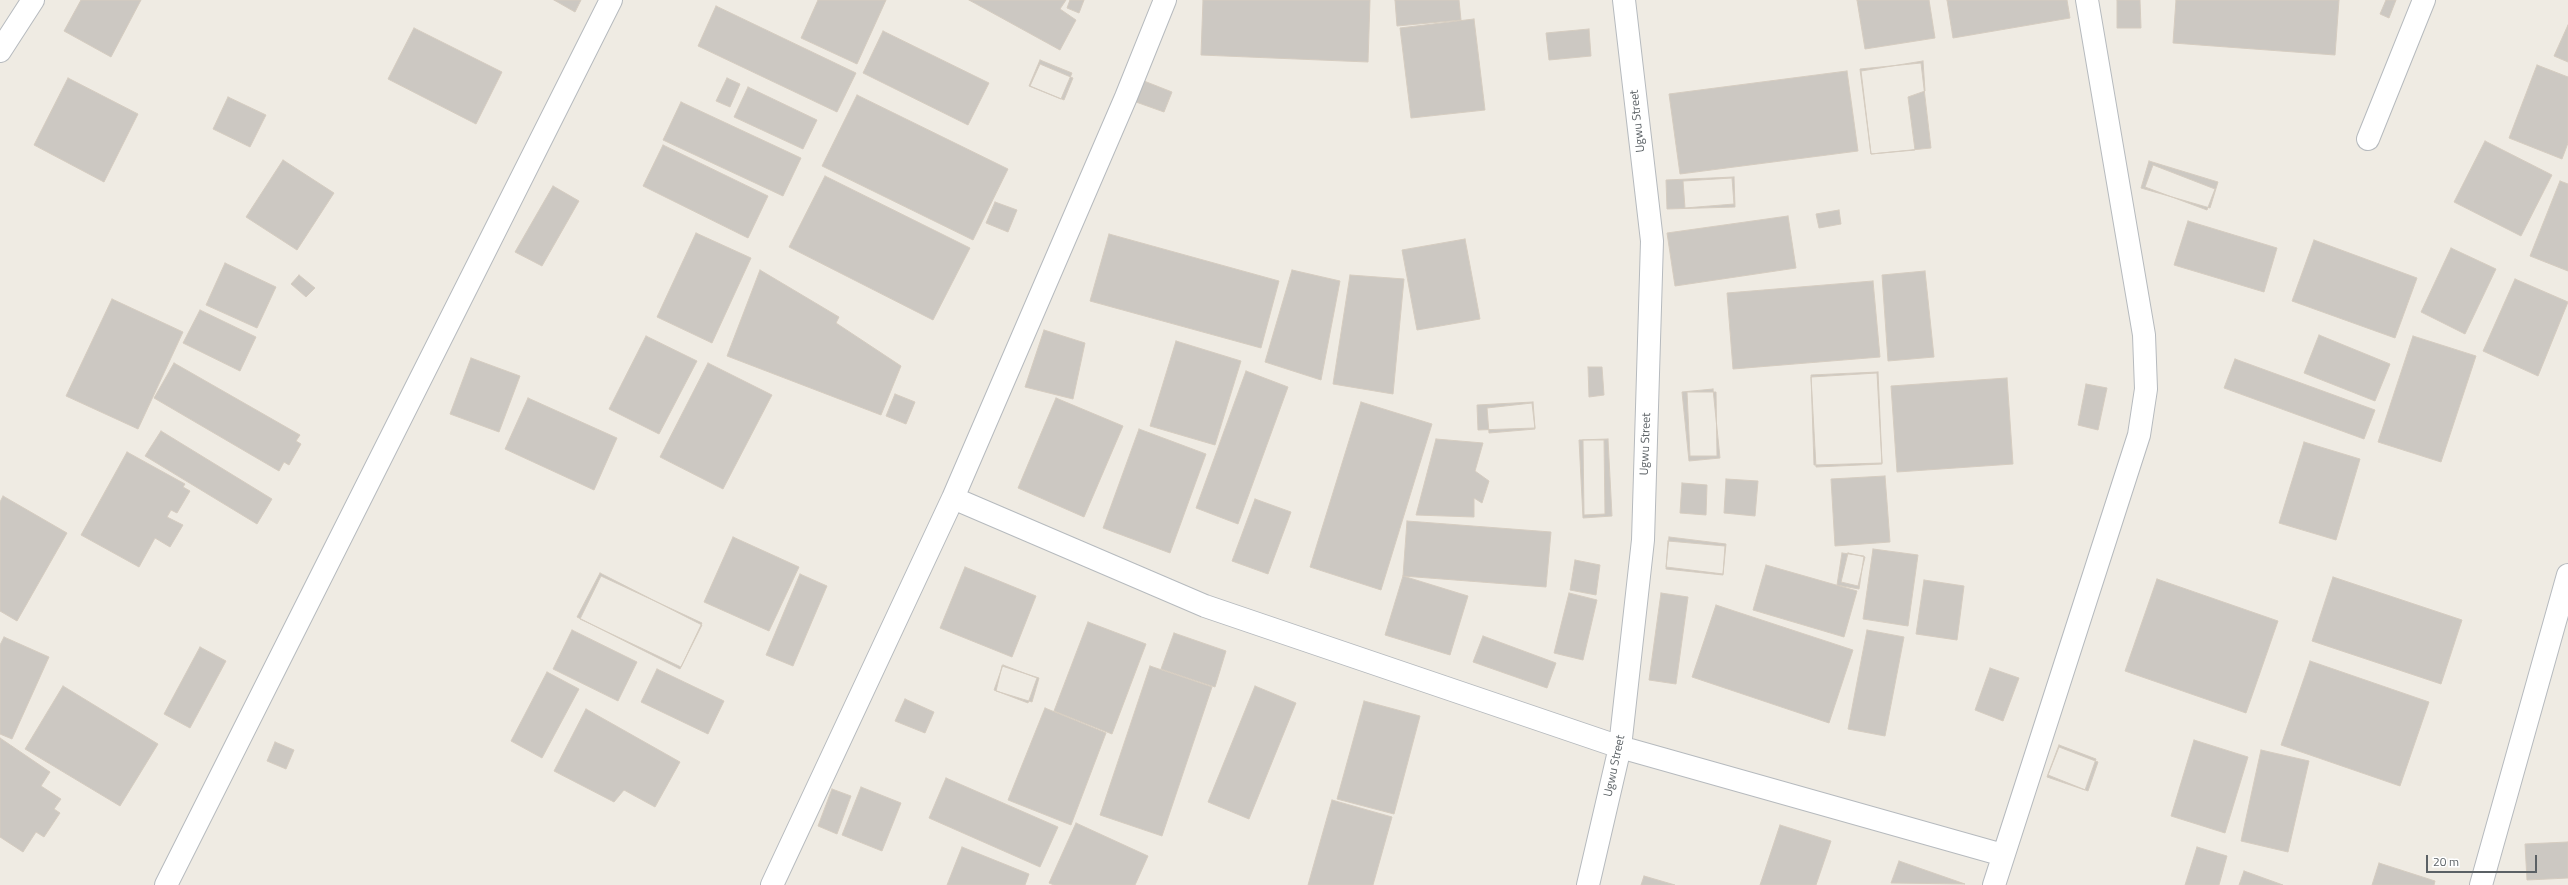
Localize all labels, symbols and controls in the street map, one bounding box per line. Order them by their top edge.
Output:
street label: Ugwu Street [1628,89,1648,153]
street label: Ugwu Street [1638,412,1654,476]
street label: Ugwu Street [1601,734,1629,798]
scale bar [2428,847,2539,873]
text: 20 m [2433,852,2459,871]

